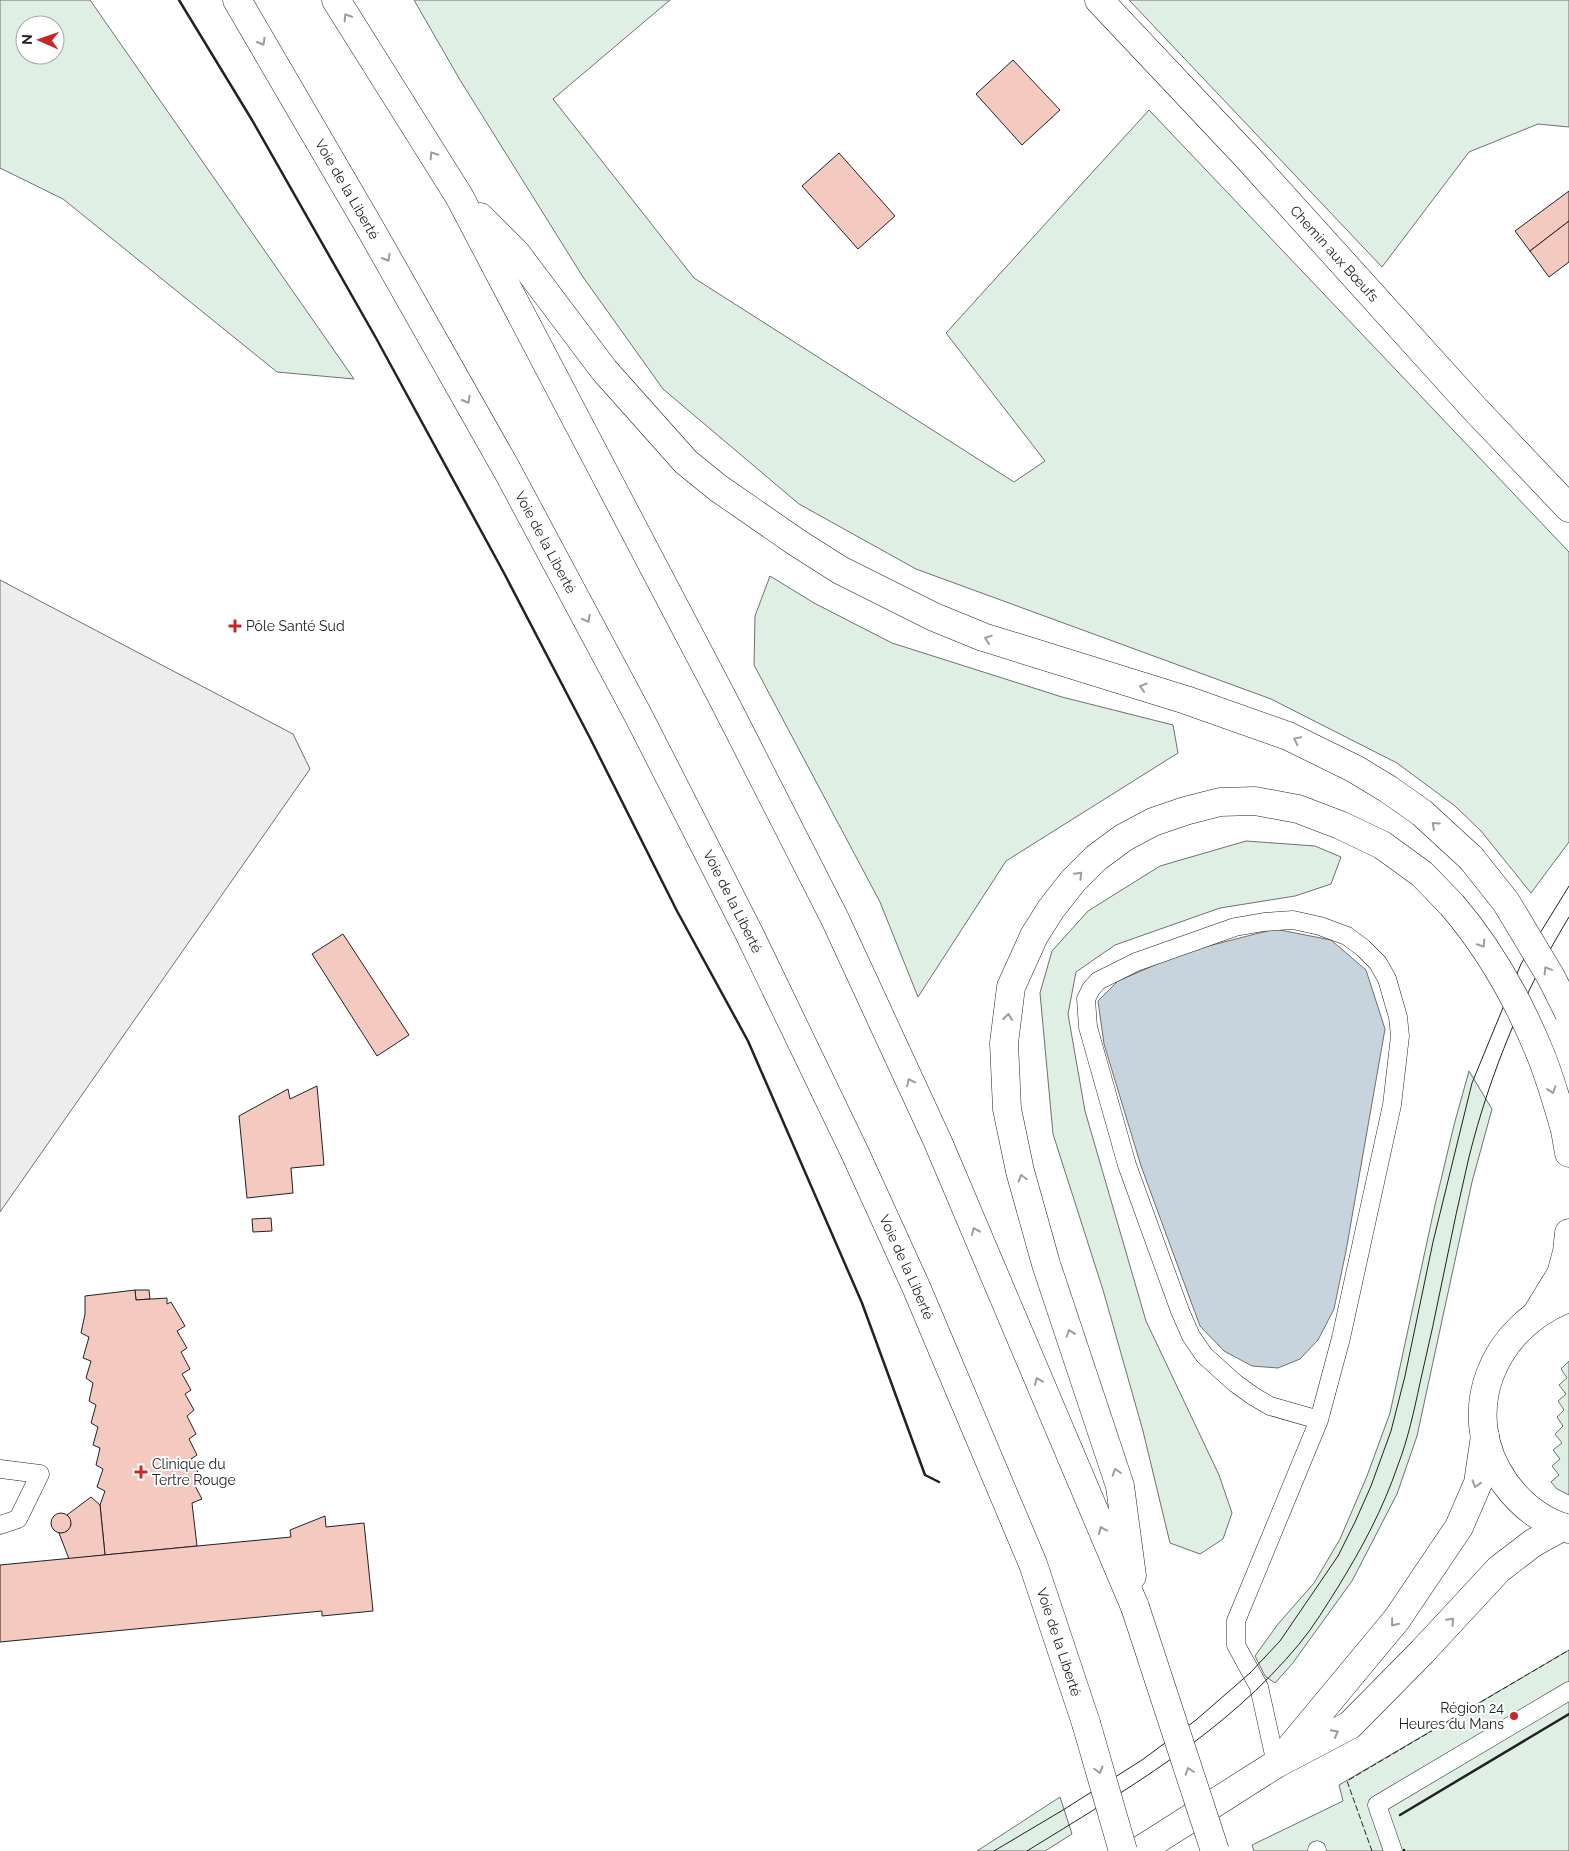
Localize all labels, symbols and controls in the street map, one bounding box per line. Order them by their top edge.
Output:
one-way arrow [344,13,353,22]
north arrow [15,15,65,65]
text: N [19,34,35,45]
one-way arrow [255,37,265,46]
street label: Voie de la Liberté [312,136,383,242]
one-way arrow [430,151,440,160]
street label: Chemin aux Bœufs [1287,202,1382,305]
one-way arrow [381,253,391,262]
one-way arrow [461,394,471,403]
street label: Voie de la Liberté [512,489,579,596]
one-way arrow [581,614,591,623]
place label: Pôle Santé Sud [246,618,345,634]
marker: Pôle Santé Sud [228,619,242,633]
one-way arrow [984,634,993,644]
one-way arrow [1140,682,1148,692]
one-way arrow [1293,736,1302,746]
one-way arrow [1431,822,1440,831]
street label: Voie de la Liberté [700,847,765,955]
one-way arrow [1073,871,1082,880]
one-way arrow [1476,938,1485,947]
one-way arrow [1543,966,1553,975]
one-way arrow [1002,1013,1013,1021]
one-way arrow [906,1078,916,1087]
one-way arrow [1546,1085,1556,1094]
one-way arrow [1017,1174,1027,1182]
street label: Voie de la Liberté [876,1212,937,1322]
one-way arrow [971,1227,982,1236]
one-way arrow [1066,1329,1076,1338]
one-way arrow [1034,1377,1044,1385]
place label: Clinique du Tertre Rouge [152,1456,236,1488]
marker: Clinique du Tertre Rouge [134,1465,148,1479]
one-way arrow [1112,1468,1122,1477]
one-way arrow [1472,1479,1482,1487]
one-way arrow [1098,1526,1109,1535]
street label: Voie de la Liberté [1034,1586,1085,1698]
one-way arrow [1391,1617,1400,1627]
one-way arrow [1445,1618,1454,1627]
place label: Région 24 Heures du Mans [1399,1700,1504,1732]
marker: Région 24 Heures du Mans [1508,1710,1520,1722]
one-way arrow [1329,1729,1338,1739]
one-way arrow [1094,1765,1104,1773]
one-way arrow [1185,1768,1195,1776]

